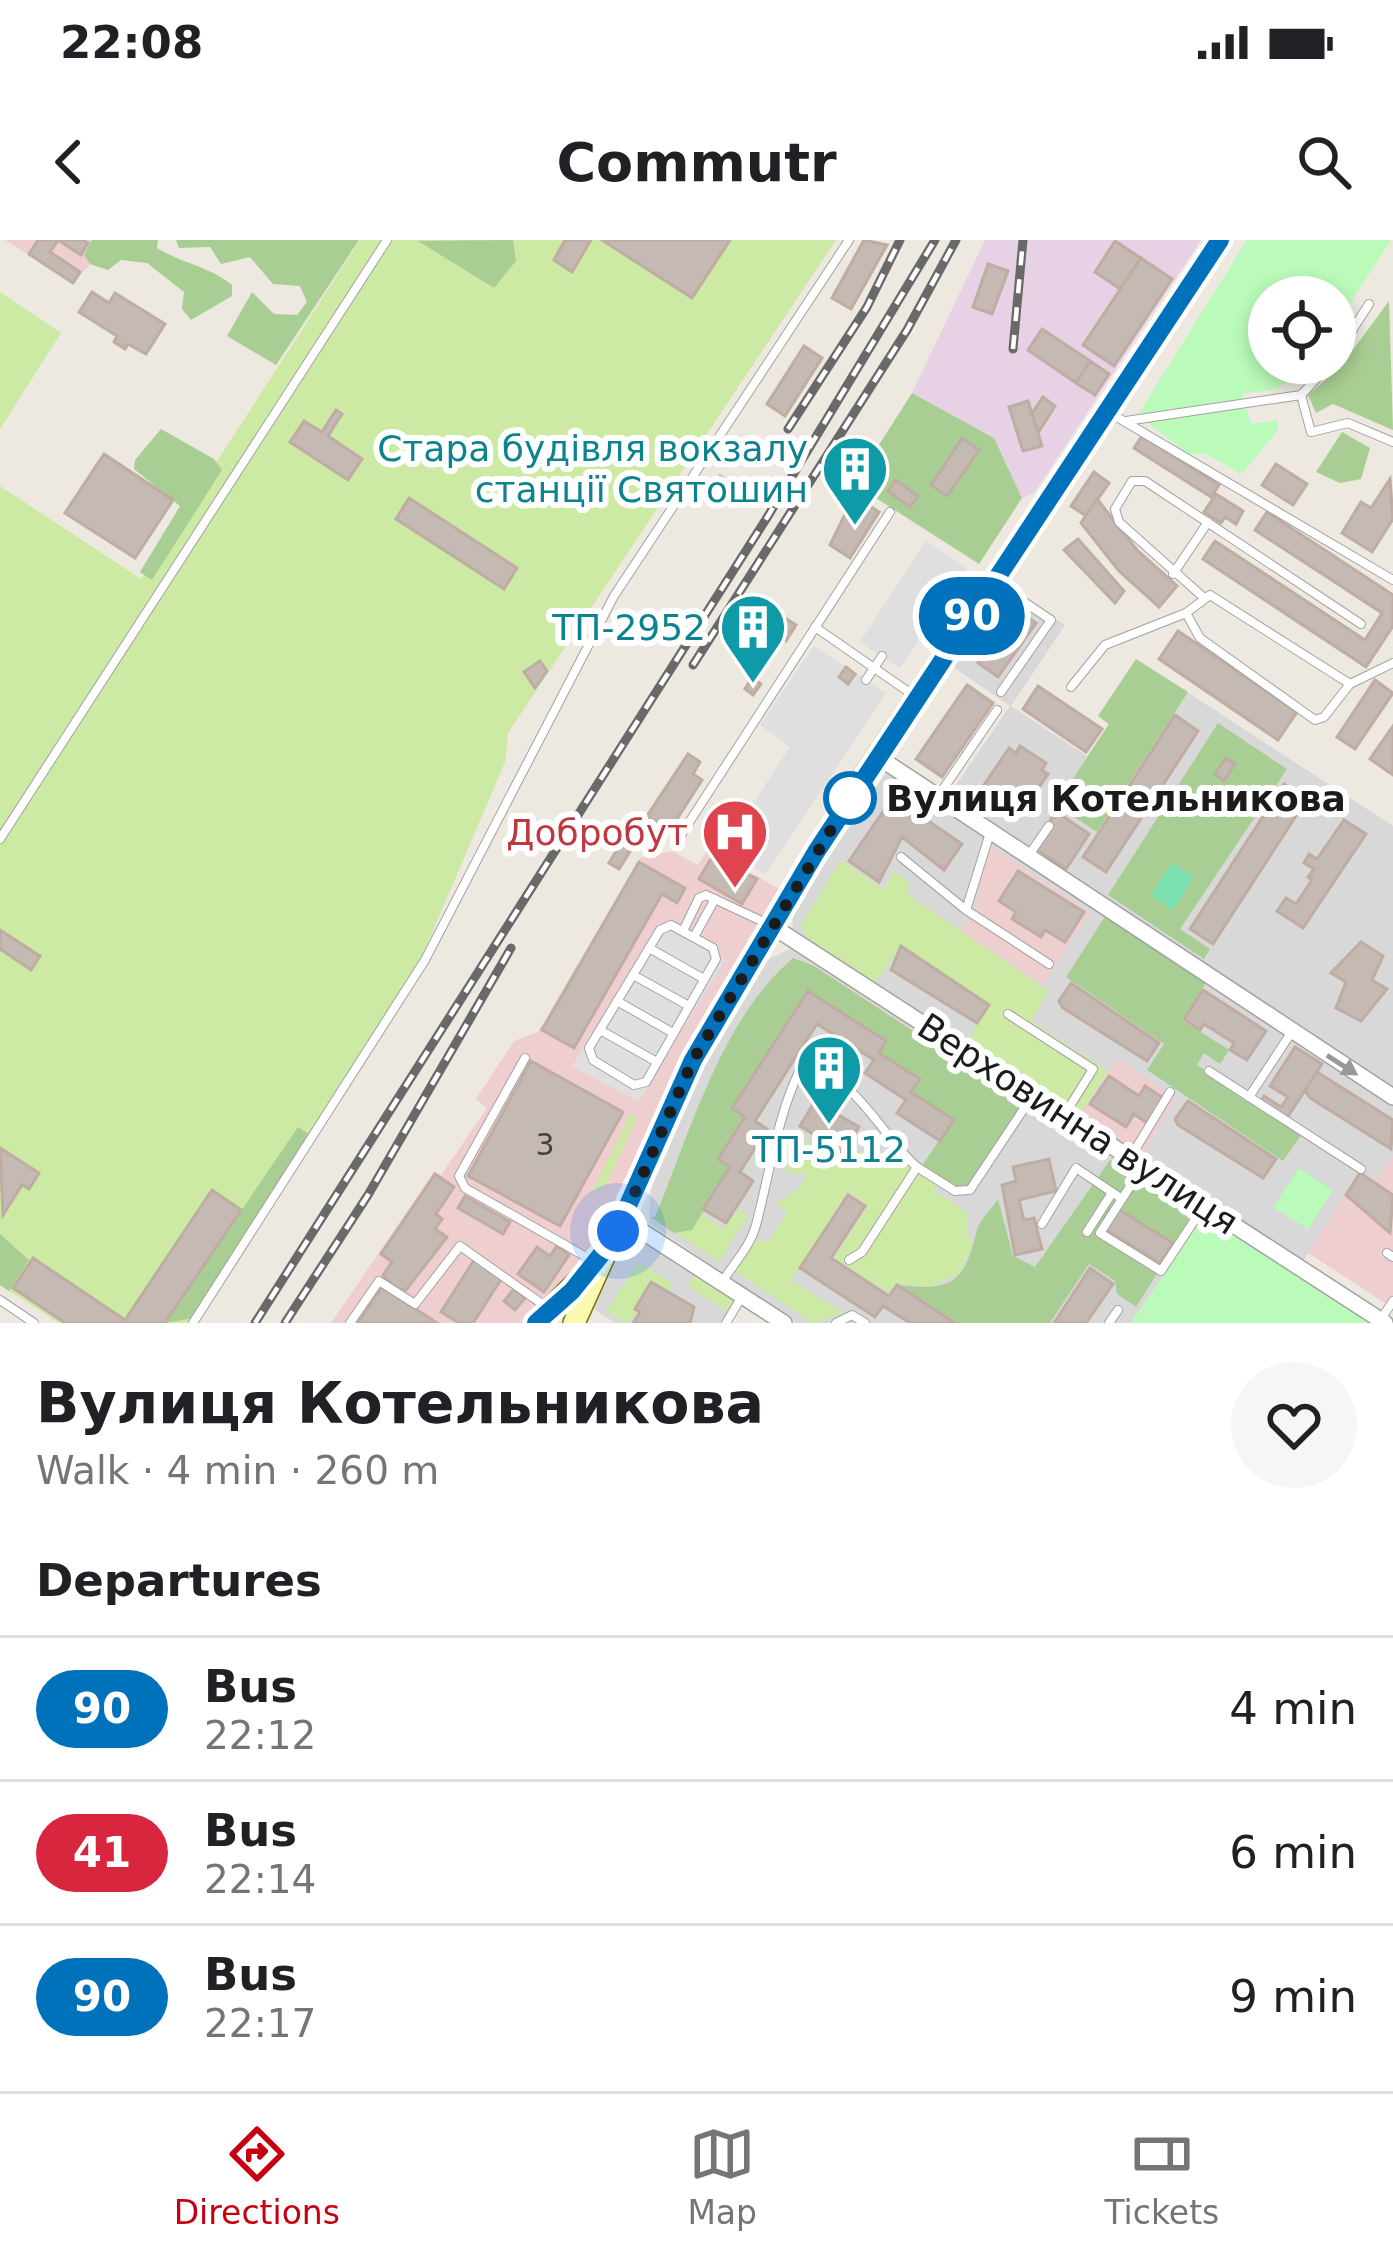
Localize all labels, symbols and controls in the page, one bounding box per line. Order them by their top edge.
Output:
text: 22:08 [60,16,203,69]
icon: back [36,129,102,195]
icon: search [1291,129,1357,195]
text: Commutr [556,131,837,194]
map controls [1248,276,1356,384]
button: locate [1248,276,1356,384]
place label: Стара будівля вокзалу станції Святошин [377,428,808,510]
building icon: Стара будівля вокзалу станції Святошин [820,434,890,528]
line badge: 90 [918,577,1026,655]
text: 90 [943,591,1001,640]
building icon: ТП-2952 [718,592,788,686]
place label: ТП-2952 [551,607,706,648]
marker: Вулиця Котельникова [825,773,875,823]
place label: Вулиця Котельникова [886,778,1346,819]
hospital icon: Добробут [700,797,770,891]
place label: Добробут [506,812,688,853]
street label: Верховинна вулиця [910,1005,1246,1243]
building icon: ТП-5112 [794,1033,864,1127]
one-way arrow [1326,1053,1359,1075]
house number: 3 [535,1127,555,1162]
place label: ТП-5112 [751,1129,906,1170]
your location [588,1201,648,1261]
button: heart [1231,1362,1357,1488]
text: Вулиця Котельникова [36,1370,764,1436]
text: Walk · 4 min · 260 m [36,1448,439,1493]
text: Departures [36,1554,322,1607]
text: Bus [204,1660,297,1713]
text: 4 min [1229,1682,1357,1735]
text: 90 [73,1684,131,1733]
text: 22:12 [204,1713,316,1758]
text: Bus [204,1804,297,1857]
text: 6 min [1229,1826,1357,1879]
text: 41 [73,1828,131,1877]
text: 22:14 [204,1857,316,1902]
text: Bus [204,1948,297,2001]
text: 9 min [1229,1970,1357,2023]
text: 90 [73,1972,131,2021]
text: 22:17 [204,2001,316,2046]
tab: Directions [174,2121,340,2232]
tab: Map [687,2121,757,2232]
tab: Tickets [1104,2121,1219,2232]

